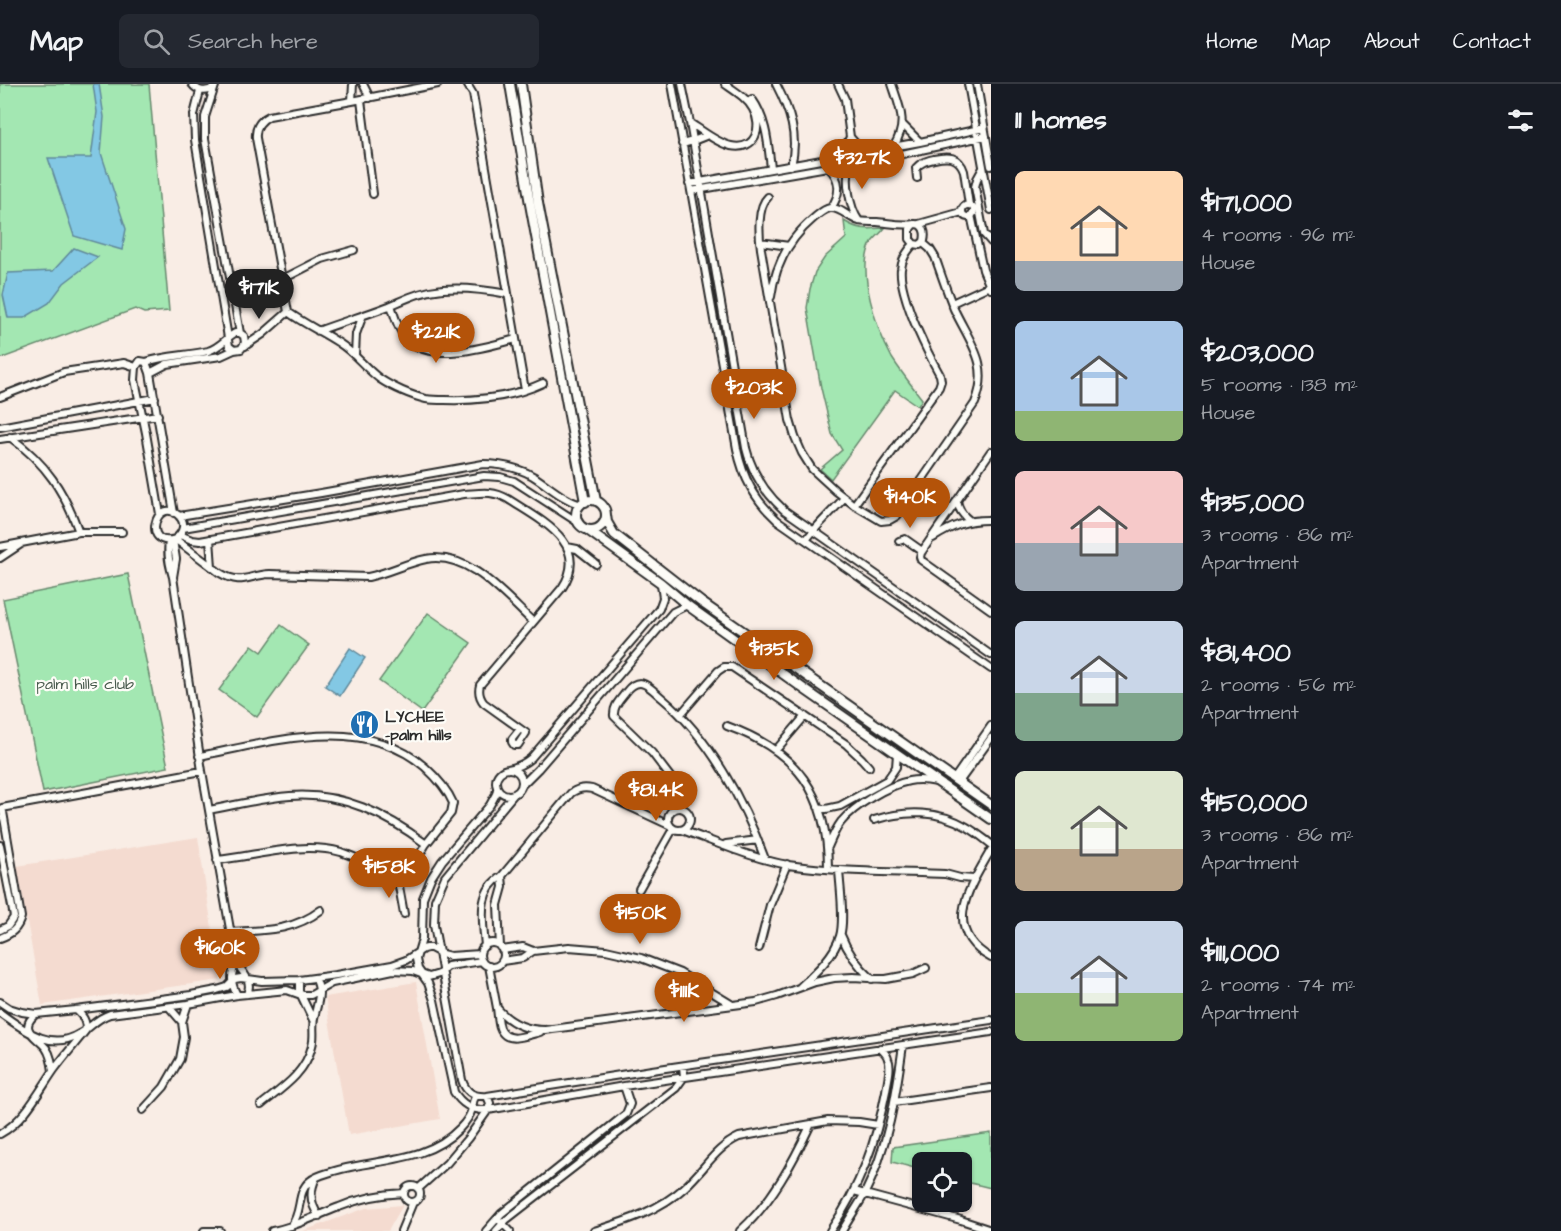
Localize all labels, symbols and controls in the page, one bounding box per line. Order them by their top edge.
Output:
search box [119,14,539,68]
text: Map [30,22,83,61]
icon: search [140,25,173,58]
text: Search here [188,26,318,57]
text: Home [1206,27,1258,56]
text: Map [1291,27,1331,56]
text: About [1364,27,1420,56]
text: Contact [1453,27,1531,56]
text: 11 homes [1015,102,1107,138]
icon: filters [1504,104,1537,137]
pin: $327K [820,139,904,190]
text: $327K [833,144,891,172]
text: $171,000 [1201,185,1292,221]
icon: home [1063,195,1135,267]
text: 4 rooms · 96 m² [1201,221,1356,249]
text: House [1201,249,1255,277]
pin: $171K [217,269,301,320]
text: $171K [239,274,279,302]
pin: $221K [394,313,478,364]
text: $221K [412,318,460,346]
text: $203,000 [1201,335,1314,371]
icon: home [1063,345,1135,417]
pin: $203K [712,369,796,420]
text: 5 rooms · 138 m² [1201,371,1358,399]
text: $203K [725,374,783,402]
text: House [1201,399,1255,427]
pin: $140K [868,478,952,529]
text: $140K [884,483,936,511]
text: $135,000 [1201,485,1304,521]
icon: home [1063,495,1135,567]
text: 3 rooms · 86 m² [1201,521,1354,549]
text: Apartment [1201,549,1299,577]
pin: $135K [732,630,816,681]
text: $135K [749,635,799,663]
text: $81,400 [1201,635,1291,671]
icon: home [1063,645,1135,717]
text: 2 rooms · 56 m² [1201,671,1356,699]
park label: palm hills club [36,673,134,695]
text: Apartment [1201,699,1299,727]
place label: LYCHEE -palm hills [385,706,452,746]
restaurant icon: LYCHEE -palm hills [348,709,380,741]
pin: $81.4K [607,771,705,822]
text: $81.4K [628,776,684,804]
text: $150,000 [1201,785,1307,821]
icon: home [1063,795,1135,867]
text: 3 rooms · 86 m² [1201,821,1354,849]
pin: $158K [347,848,431,899]
text: Apartment [1201,849,1299,877]
text: $158K [363,853,415,881]
pin: $150K [598,894,682,945]
text: $150K [614,899,666,927]
pin: $160K [178,929,262,980]
text: $160K [195,934,245,962]
text: $111,000 [1201,935,1279,971]
icon: home [1063,945,1135,1017]
text: 2 rooms · 74 m² [1201,971,1355,999]
pin: $111K [642,972,726,1023]
text: $111K [669,977,699,1005]
text: Apartment [1201,999,1299,1027]
map controls [912,1152,972,1212]
button: locate [912,1152,972,1212]

